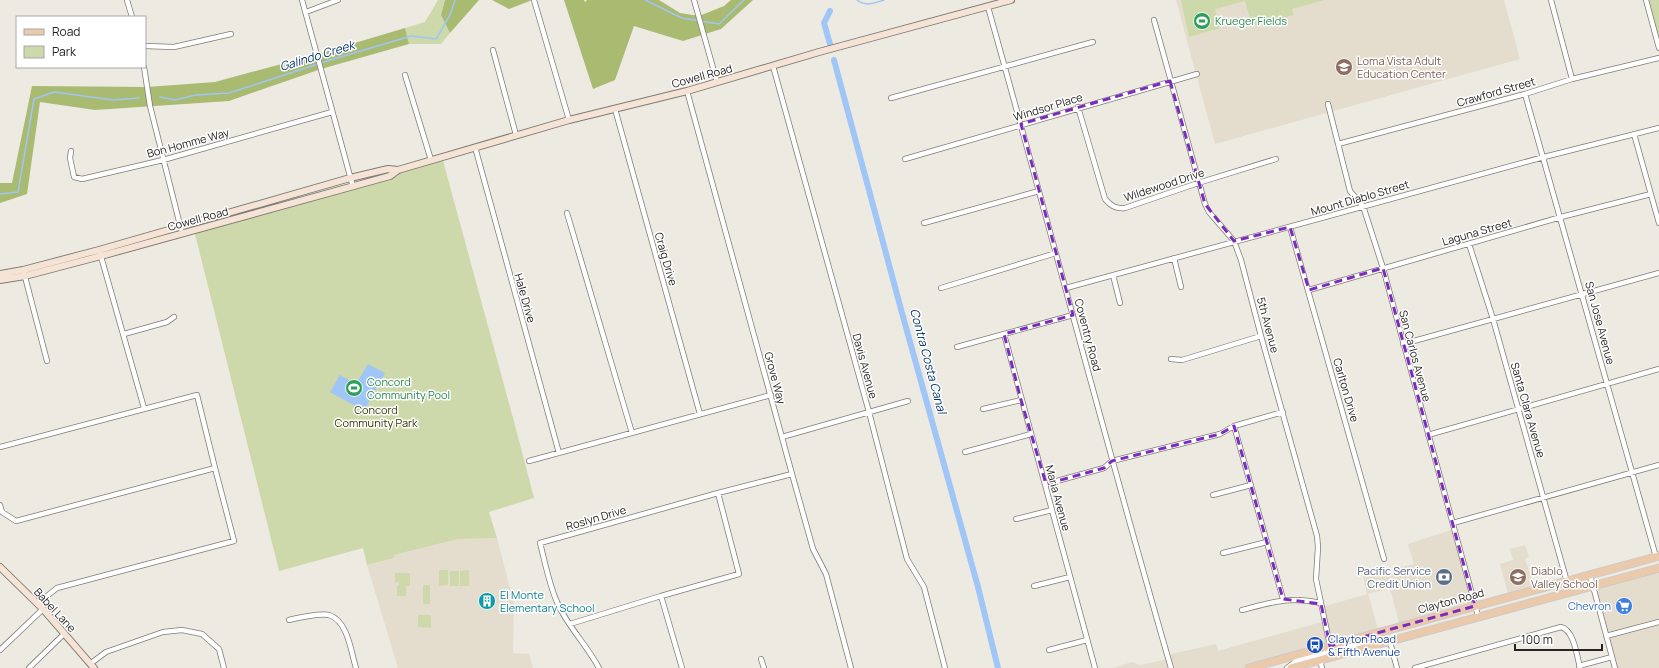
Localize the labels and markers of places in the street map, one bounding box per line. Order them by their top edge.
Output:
sports icon: Krueger Fields [1192,11,1212,31]
place label: Krueger Fields [1215,13,1287,28]
place label: Loma Vista Adult Education Center [1357,53,1446,81]
school or university icon: Loma Vista Adult Education Center [1334,57,1354,77]
place label: Concord Community Pool [367,374,450,402]
sports icon: Concord Community Pool [344,378,364,398]
place label: Pacific Service Credit Union [1357,563,1432,591]
place label: Diablo Valley School [1531,563,1598,591]
bank icon: Pacific Service Credit Union [1434,567,1454,587]
school or university icon: Diablo Valley School [1508,567,1528,587]
place label: El Monte Elementary School [500,587,595,615]
building icon: El Monte Elementary School [477,591,497,611]
supermarket icon: Chevron [1614,596,1634,616]
place label: Chevron [1568,598,1611,613]
place label: Clayton Road & Fifth Avenue [1328,631,1401,659]
bus stop icon: Clayton Road & Fifth Avenue [1305,635,1325,655]

